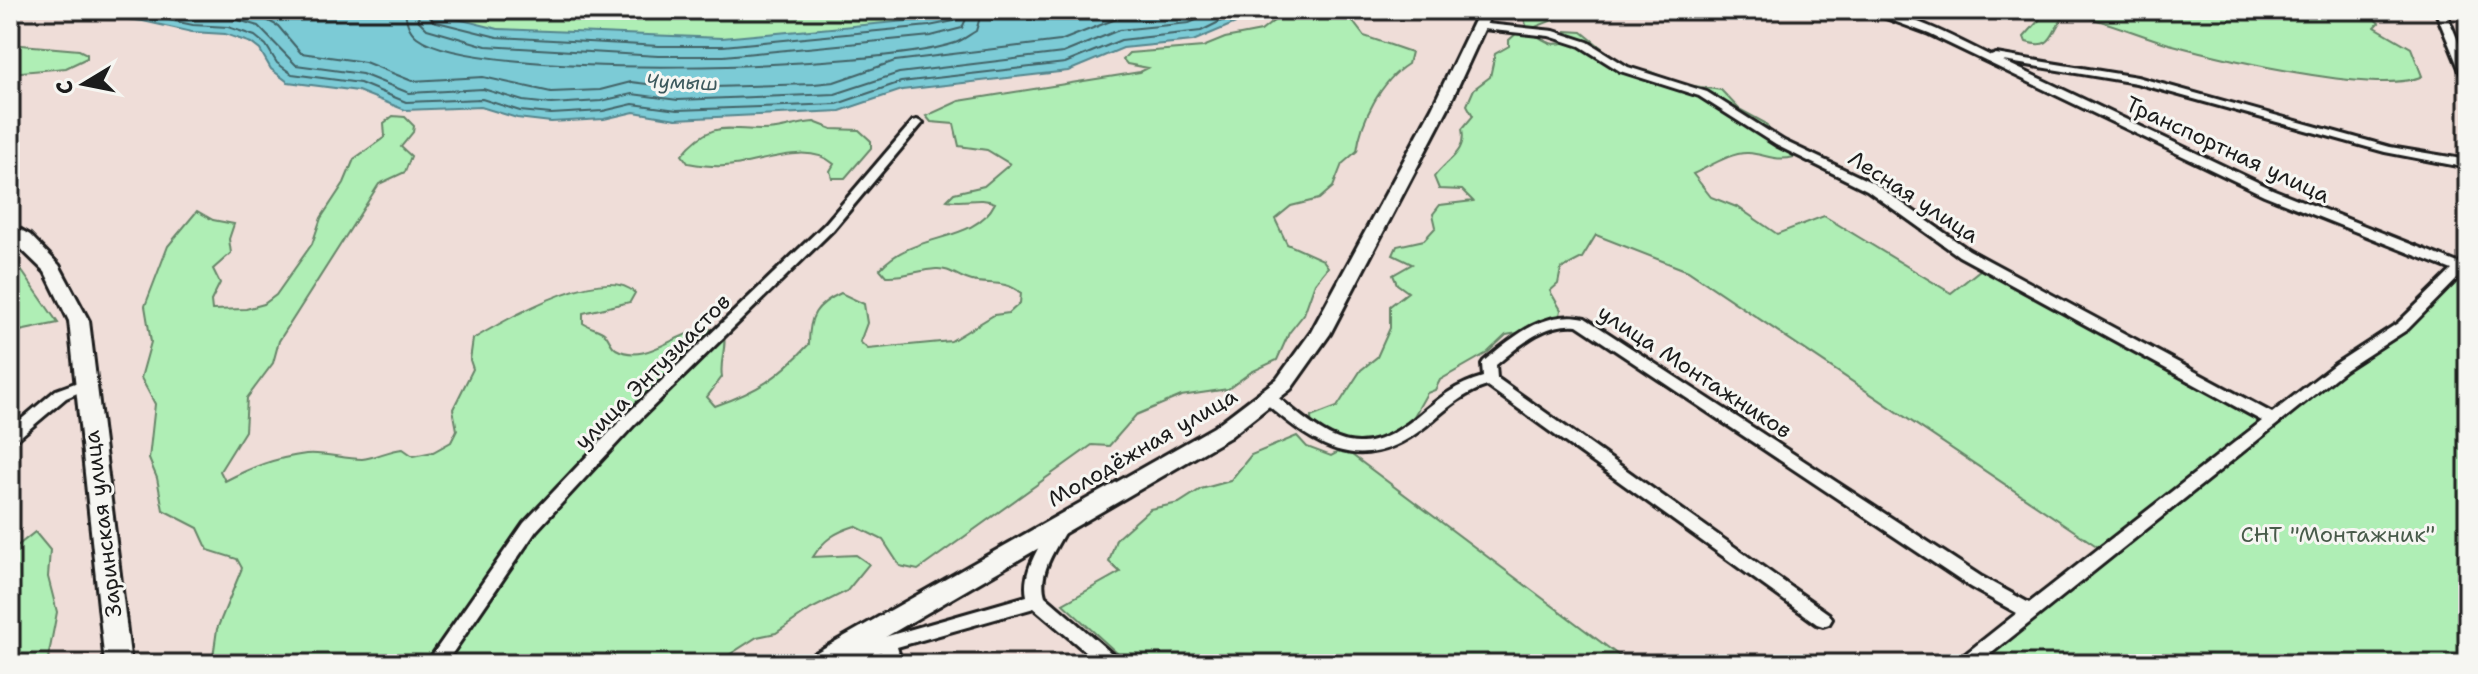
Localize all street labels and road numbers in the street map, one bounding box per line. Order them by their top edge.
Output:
street label: Транспортная улица [2121,89,2335,210]
street label: Лесная улица [1843,143,1985,250]
street label: улица Энтузиастов [568,287,737,456]
street label: улица Монтажников [1592,298,1797,445]
street label: Молодёжная улица [1042,381,1243,514]
street label: Заринская улица [77,429,128,619]

